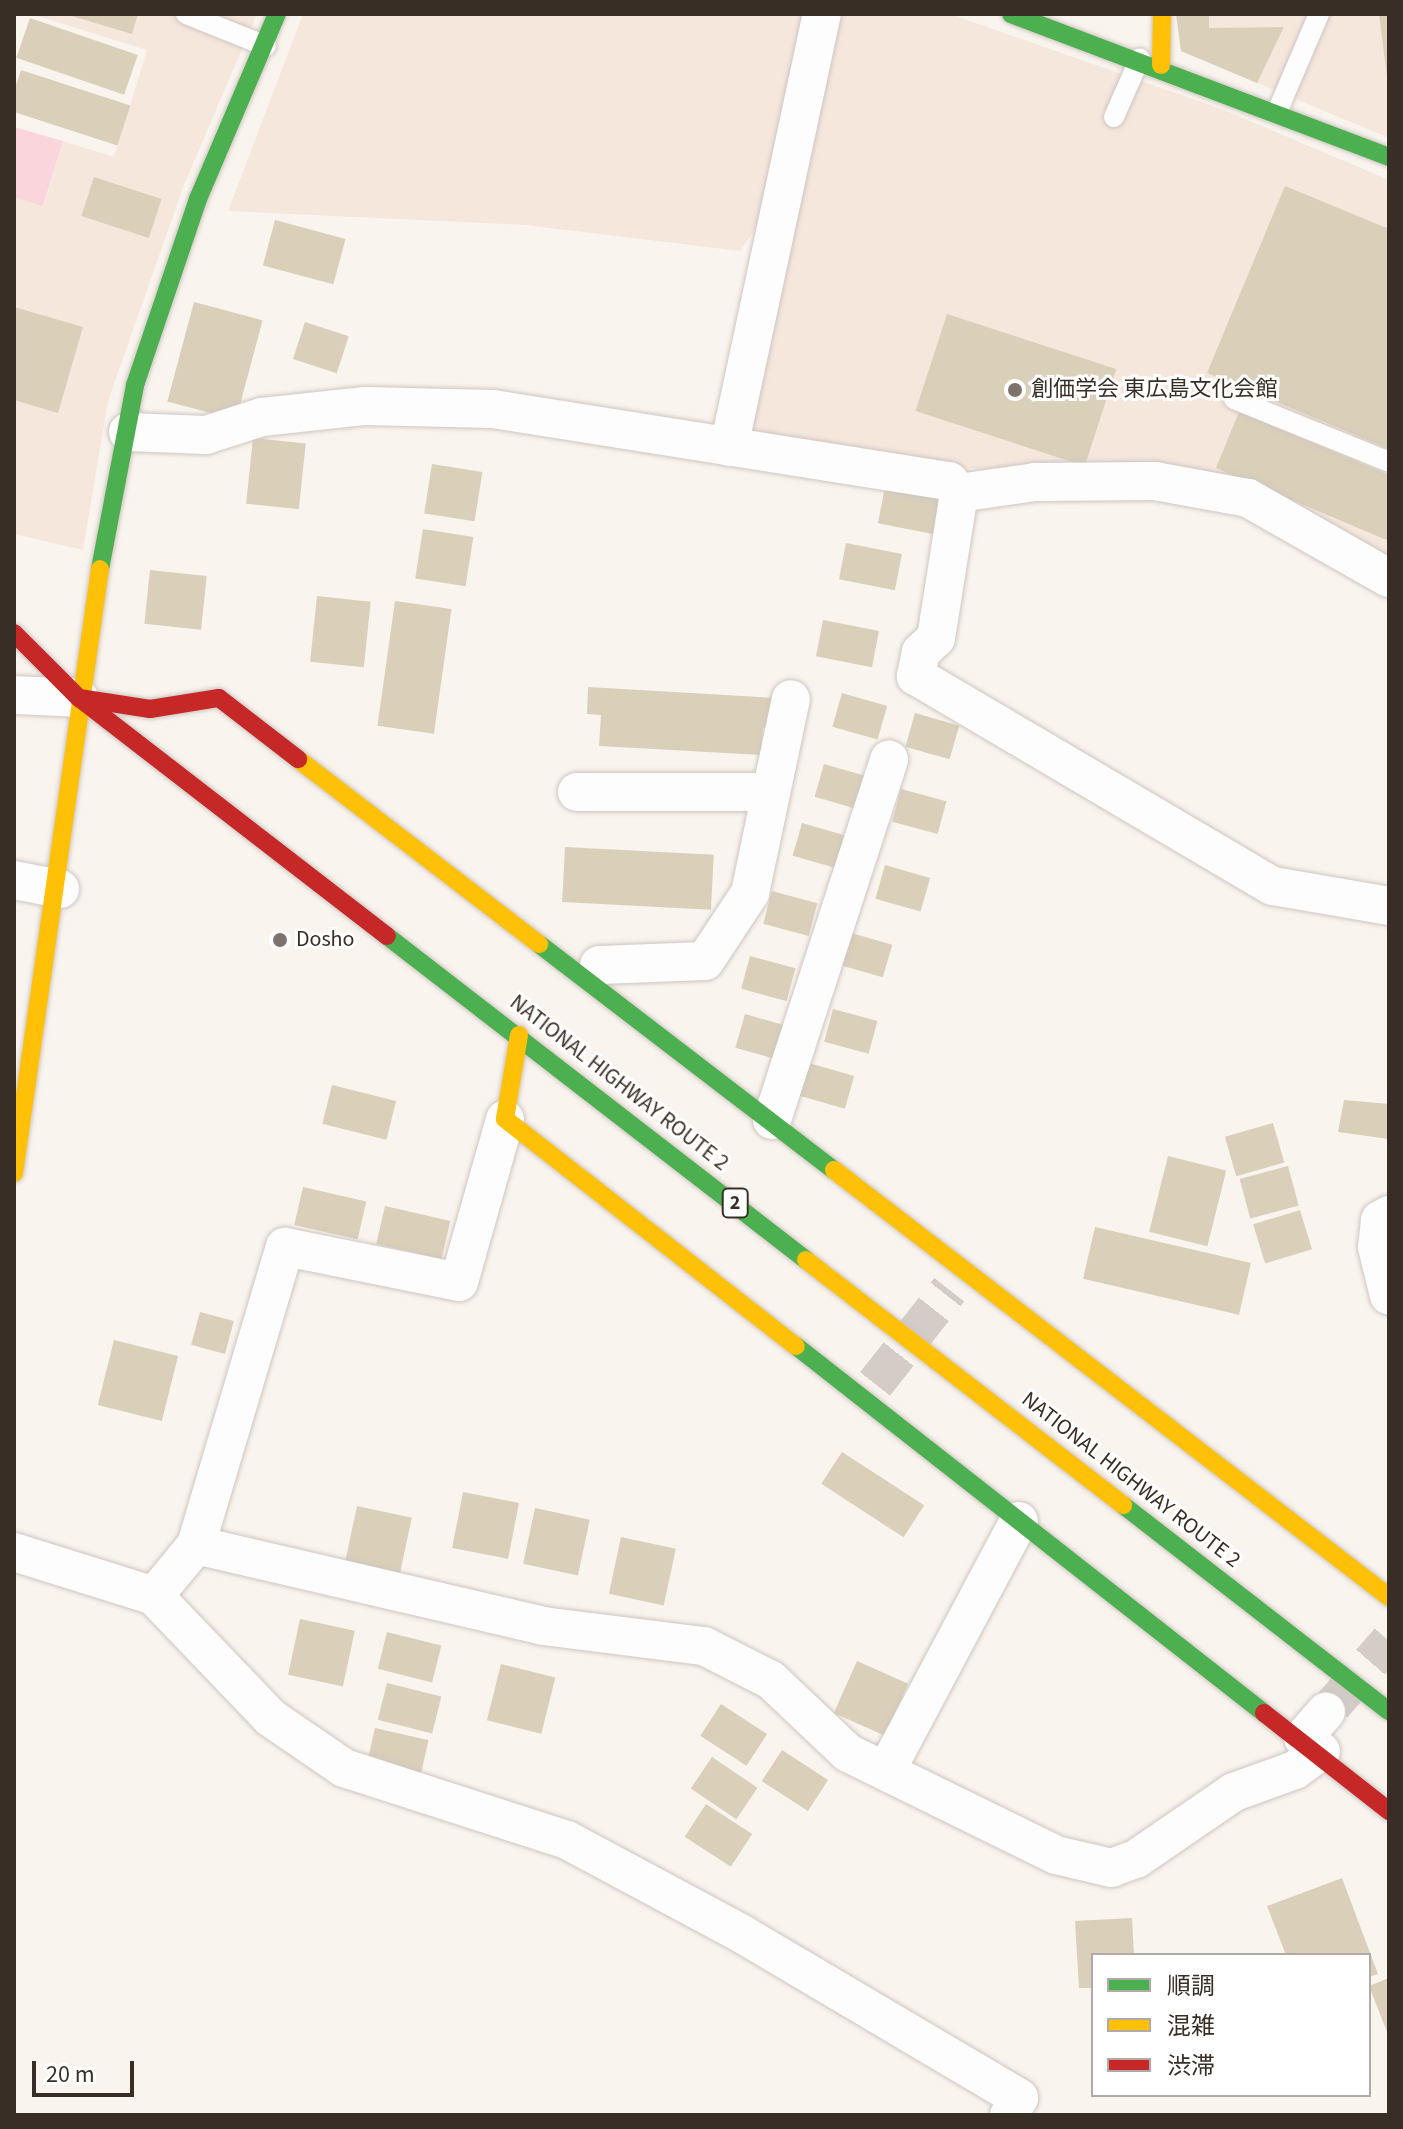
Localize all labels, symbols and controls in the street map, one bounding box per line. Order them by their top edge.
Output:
place label: 創価学会 東広島文化会館 [1031,377,1277,403]
marker: 創価学会 東広島文化会館 [1006,381,1024,399]
place label: Dosho [296,927,355,953]
marker: Dosho [271,931,289,949]
street label: NATIONAL HIGHWAY ROUTE 2 [504,989,734,1177]
road number: 2 [721,1187,749,1219]
street label: NATIONAL HIGHWAY ROUTE 2 [1016,1386,1246,1574]
legend [1091,1953,1371,2097]
text: 順調 [1167,1969,1215,2004]
text: 混雑 [1167,2009,1215,2044]
scale bar [36,2045,138,2095]
text: 渋滞 [1167,2049,1215,2084]
text: 20 m [46,2057,95,2092]

